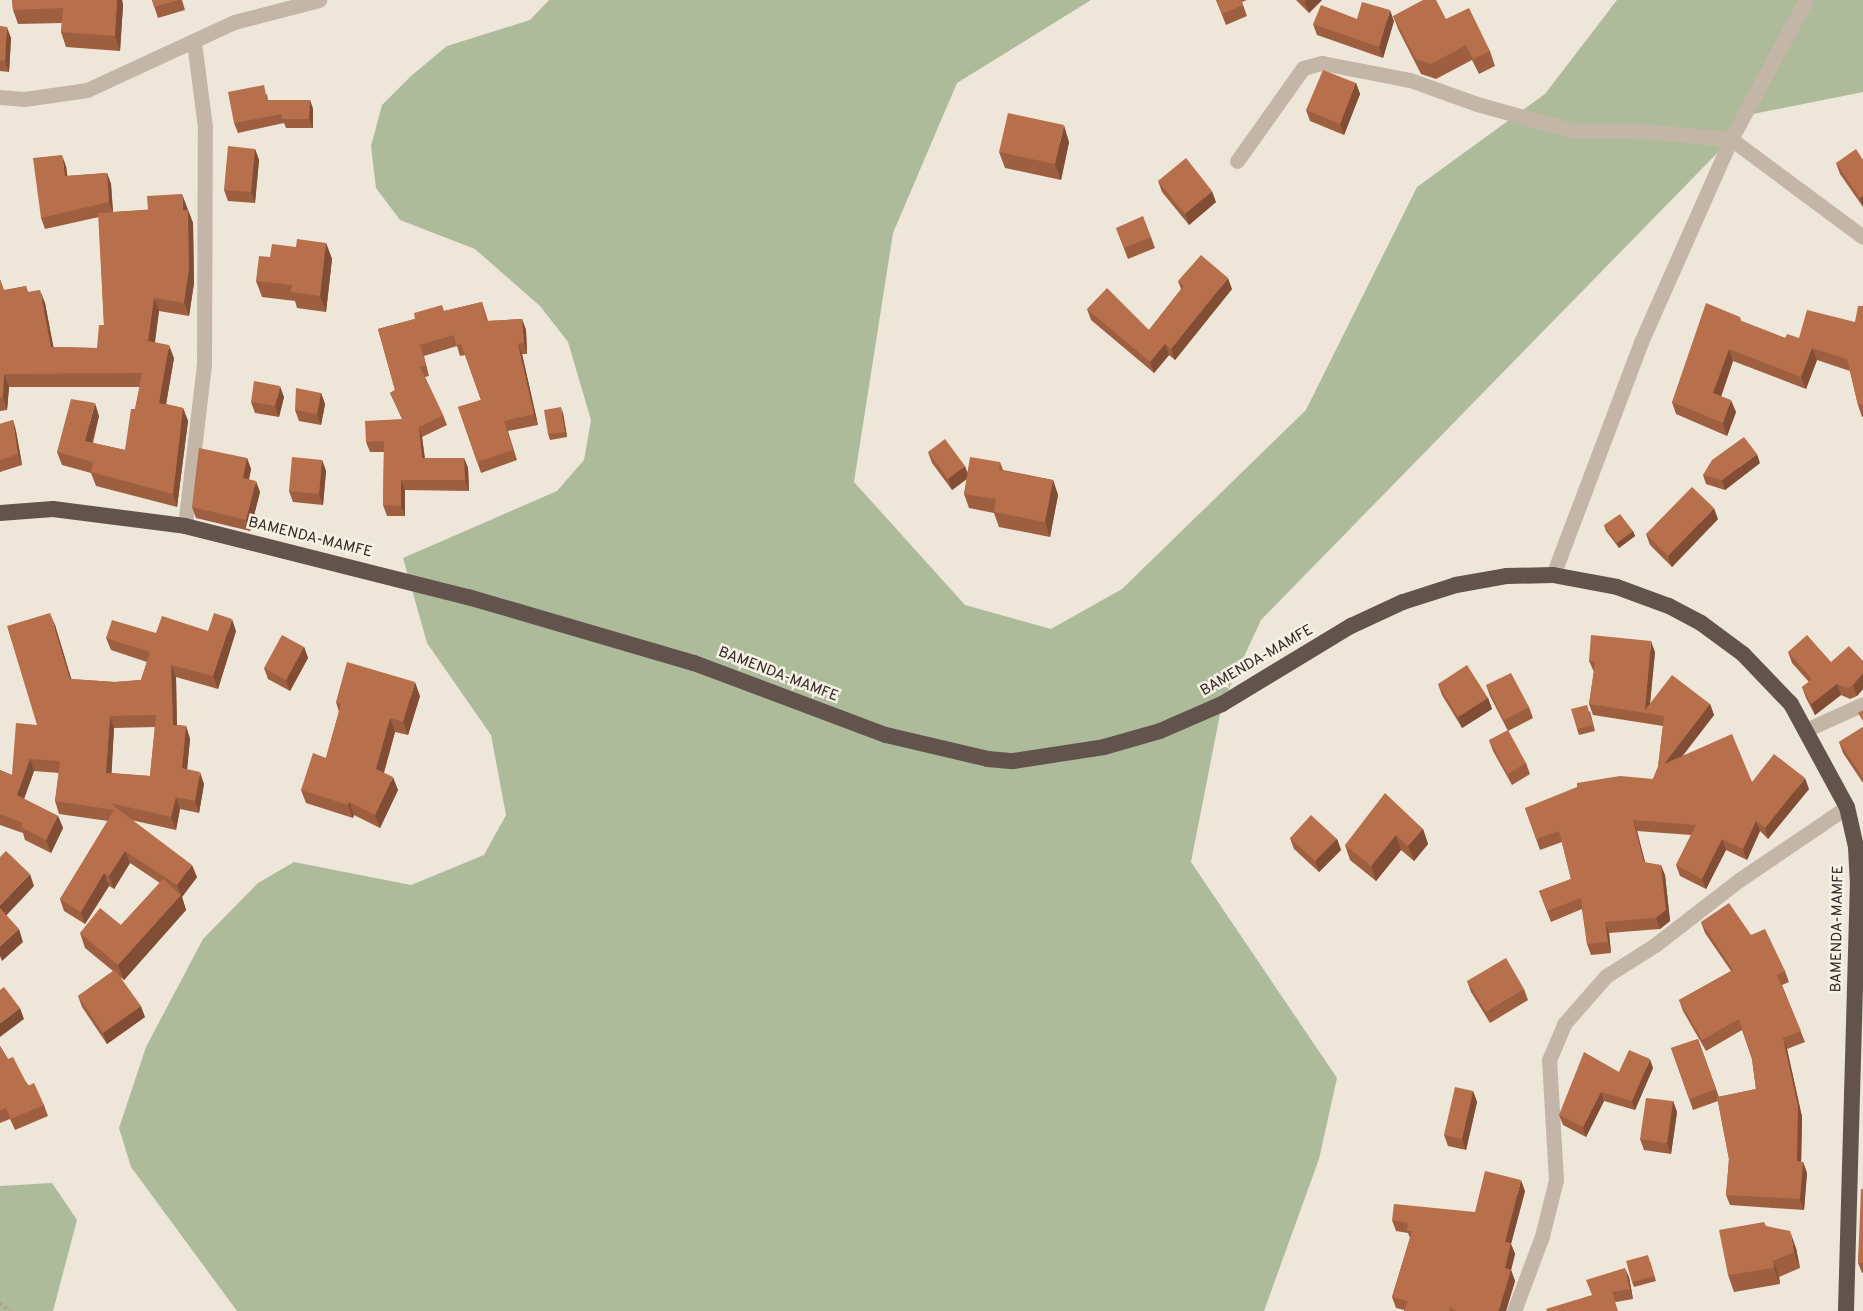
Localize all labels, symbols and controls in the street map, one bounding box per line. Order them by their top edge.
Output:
street label: BAMENDA-MAMFE [246,514,374,562]
street label: BAMENDA-MAMFE [1197,621,1317,701]
street label: BAMENDA-MAMFE [715,644,841,706]
street label: BAMENDA-MAMFE [1828,865,1848,993]

